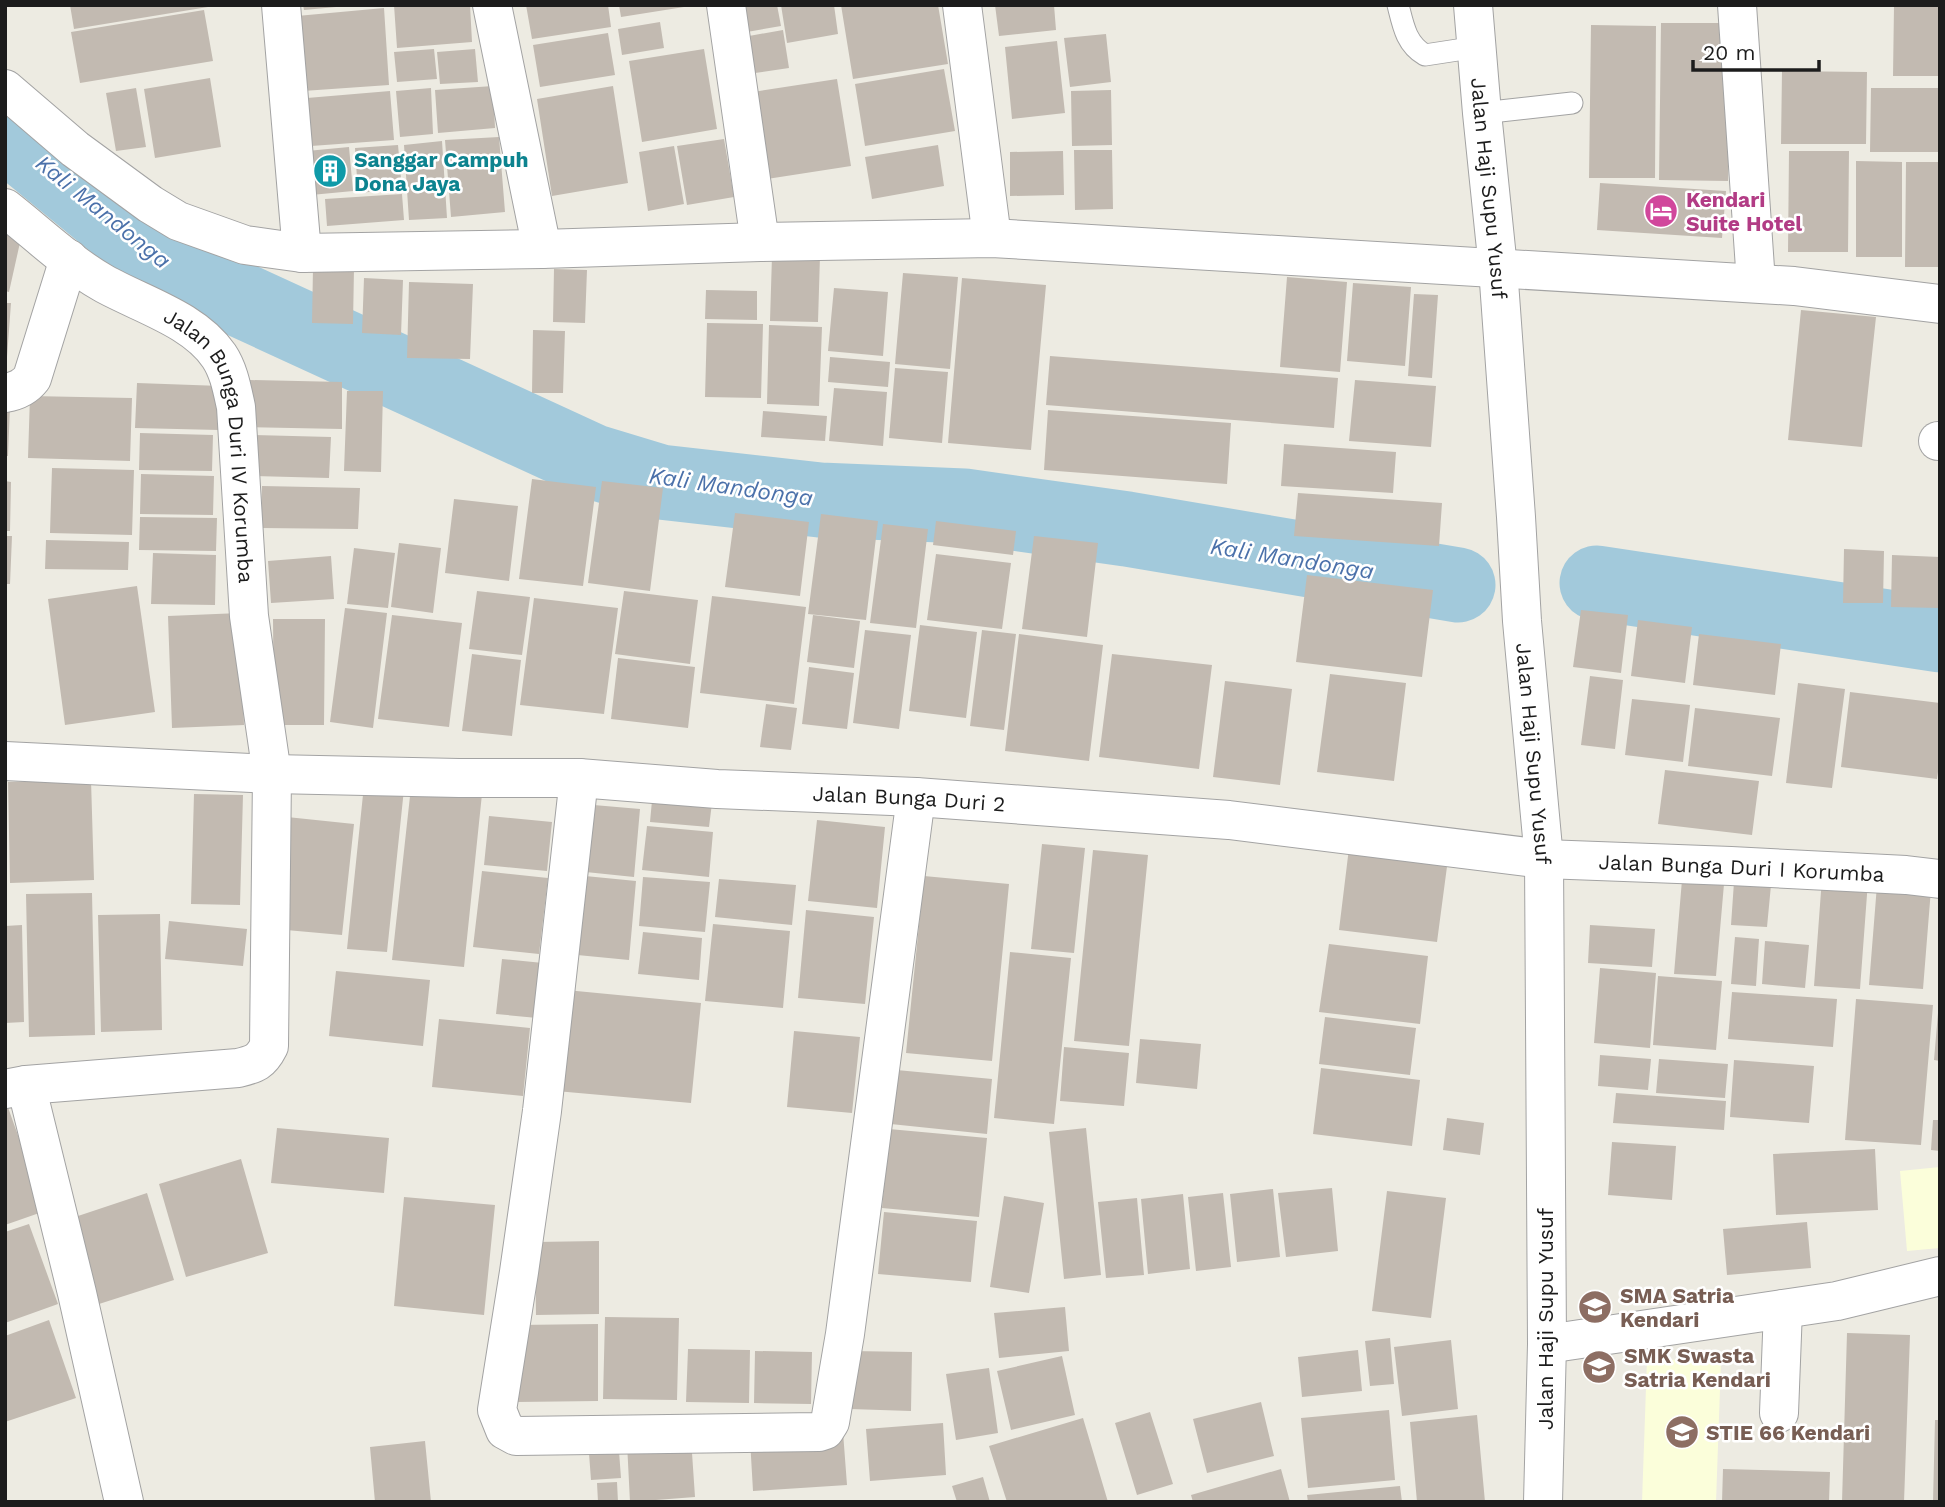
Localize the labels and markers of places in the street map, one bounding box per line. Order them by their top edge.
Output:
place label: Sanggar Campuh Dona Jaya [354,147,529,196]
building icon: Sanggar Campuh Dona Jaya [311,152,349,190]
place label: Kendari Suite Hotel [1686,187,1802,236]
hotel icon: Kendari Suite Hotel [1642,192,1680,230]
place label: SMA Satria Kendari [1620,1283,1735,1332]
school or university icon: SMA Satria Kendari [1576,1288,1614,1326]
place label: SMK Swasta Satria Kendari [1624,1343,1771,1392]
school or university icon: SMK Swasta Satria Kendari [1580,1348,1618,1386]
school or university icon: STIE 66 Kendari [1663,1413,1701,1451]
place label: STIE 66 Kendari [1706,1420,1870,1445]

